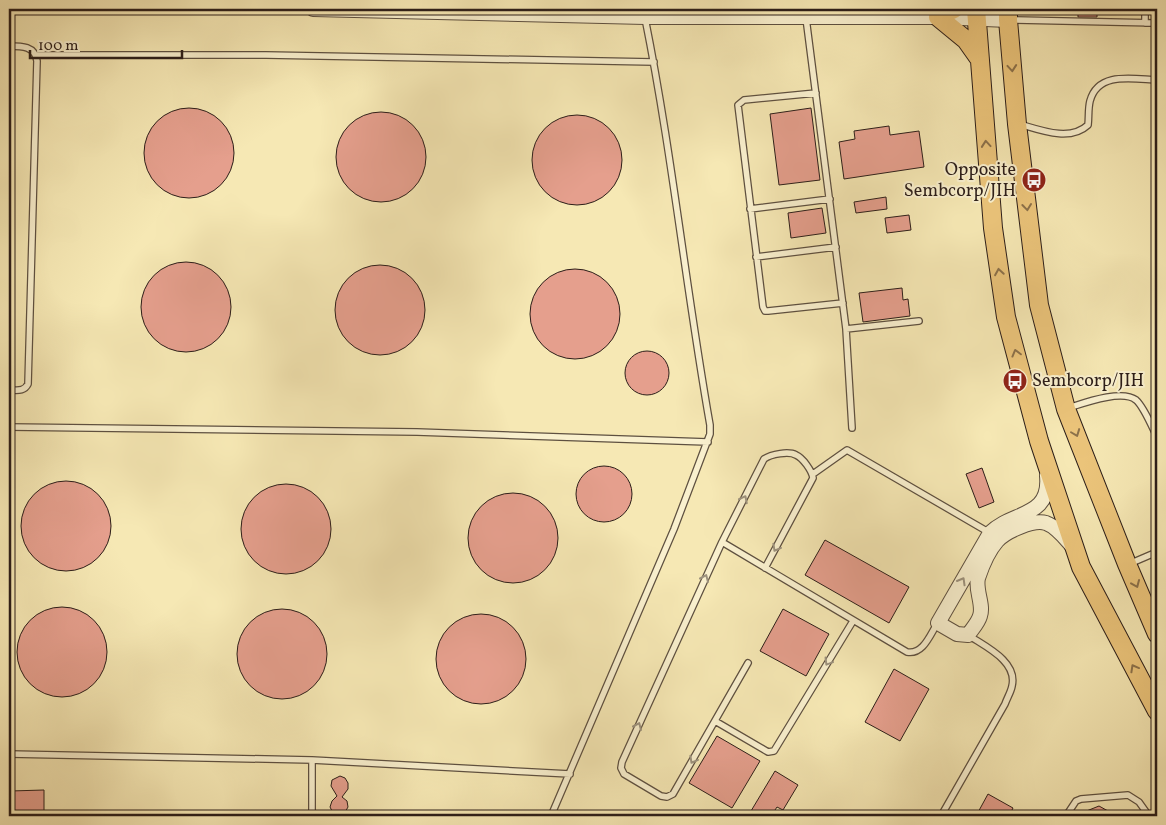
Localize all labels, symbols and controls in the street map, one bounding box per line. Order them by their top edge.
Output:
scale bar [30,28,182,60]
text: 100 m [38,36,78,57]
one-way arrow [1006,64,1017,72]
one-way arrow [981,140,992,148]
place label: Opposite Sembcorp/JIH [904,158,1016,204]
bus stop icon: Opposite Sembcorp/JIH [1021,167,1047,193]
one-way arrow [1021,203,1032,211]
one-way arrow [995,268,1005,277]
one-way arrow [1011,349,1022,358]
bus stop icon: Sembcorp/JIH [1002,368,1028,394]
place label: Sembcorp/JIH [1032,369,1144,394]
one-way arrow [1070,428,1080,437]
one-way arrow [738,495,748,504]
one-way arrow [772,543,782,552]
one-way arrow [699,574,710,583]
one-way arrow [956,577,966,586]
one-way arrow [1129,579,1140,588]
one-way arrow [825,657,835,666]
one-way arrow [1130,664,1140,673]
one-way arrow [632,722,643,731]
one-way arrow [690,754,700,763]

